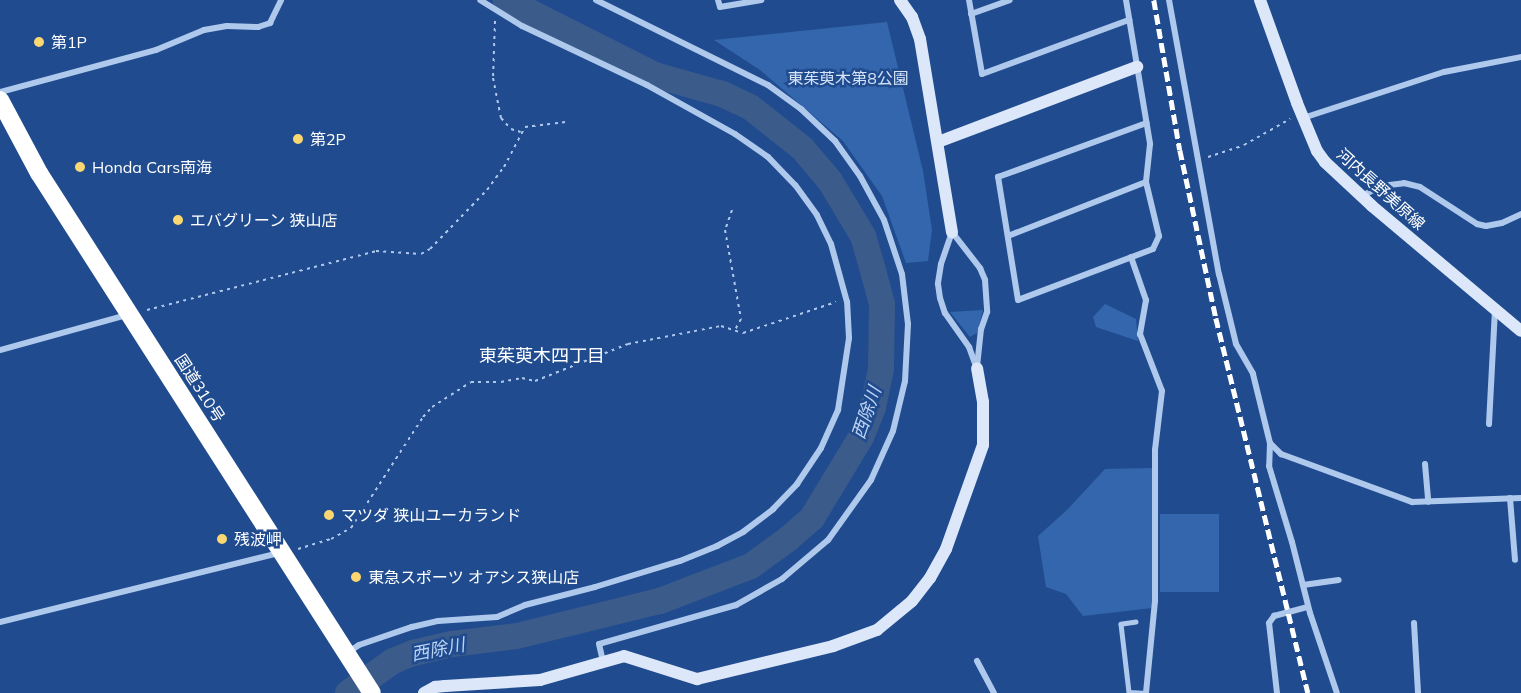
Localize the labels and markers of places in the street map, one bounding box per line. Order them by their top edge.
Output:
place label: 第1P [51,32,87,52]
marker: 第1P [32,35,46,49]
place label: 第2P [310,129,346,149]
marker: 第2P [291,132,305,146]
place label: Honda Cars南海 [92,157,212,177]
marker: Honda Cars南海 [73,160,87,174]
place label: エバグリーン 狭山店 [190,210,338,230]
marker: エバグリーン 狭山店 [171,213,185,227]
place label: マツダ 狭山ユーカランド [341,505,521,525]
marker: マツダ 狭山ユーカランド [322,508,336,522]
place label: 残波岬 [234,529,282,549]
marker: 残波岬 [215,532,229,546]
place label: 東急スポーツ オアシス狭山店 [368,567,580,587]
marker: 東急スポーツ オアシス狭山店 [349,570,363,584]

